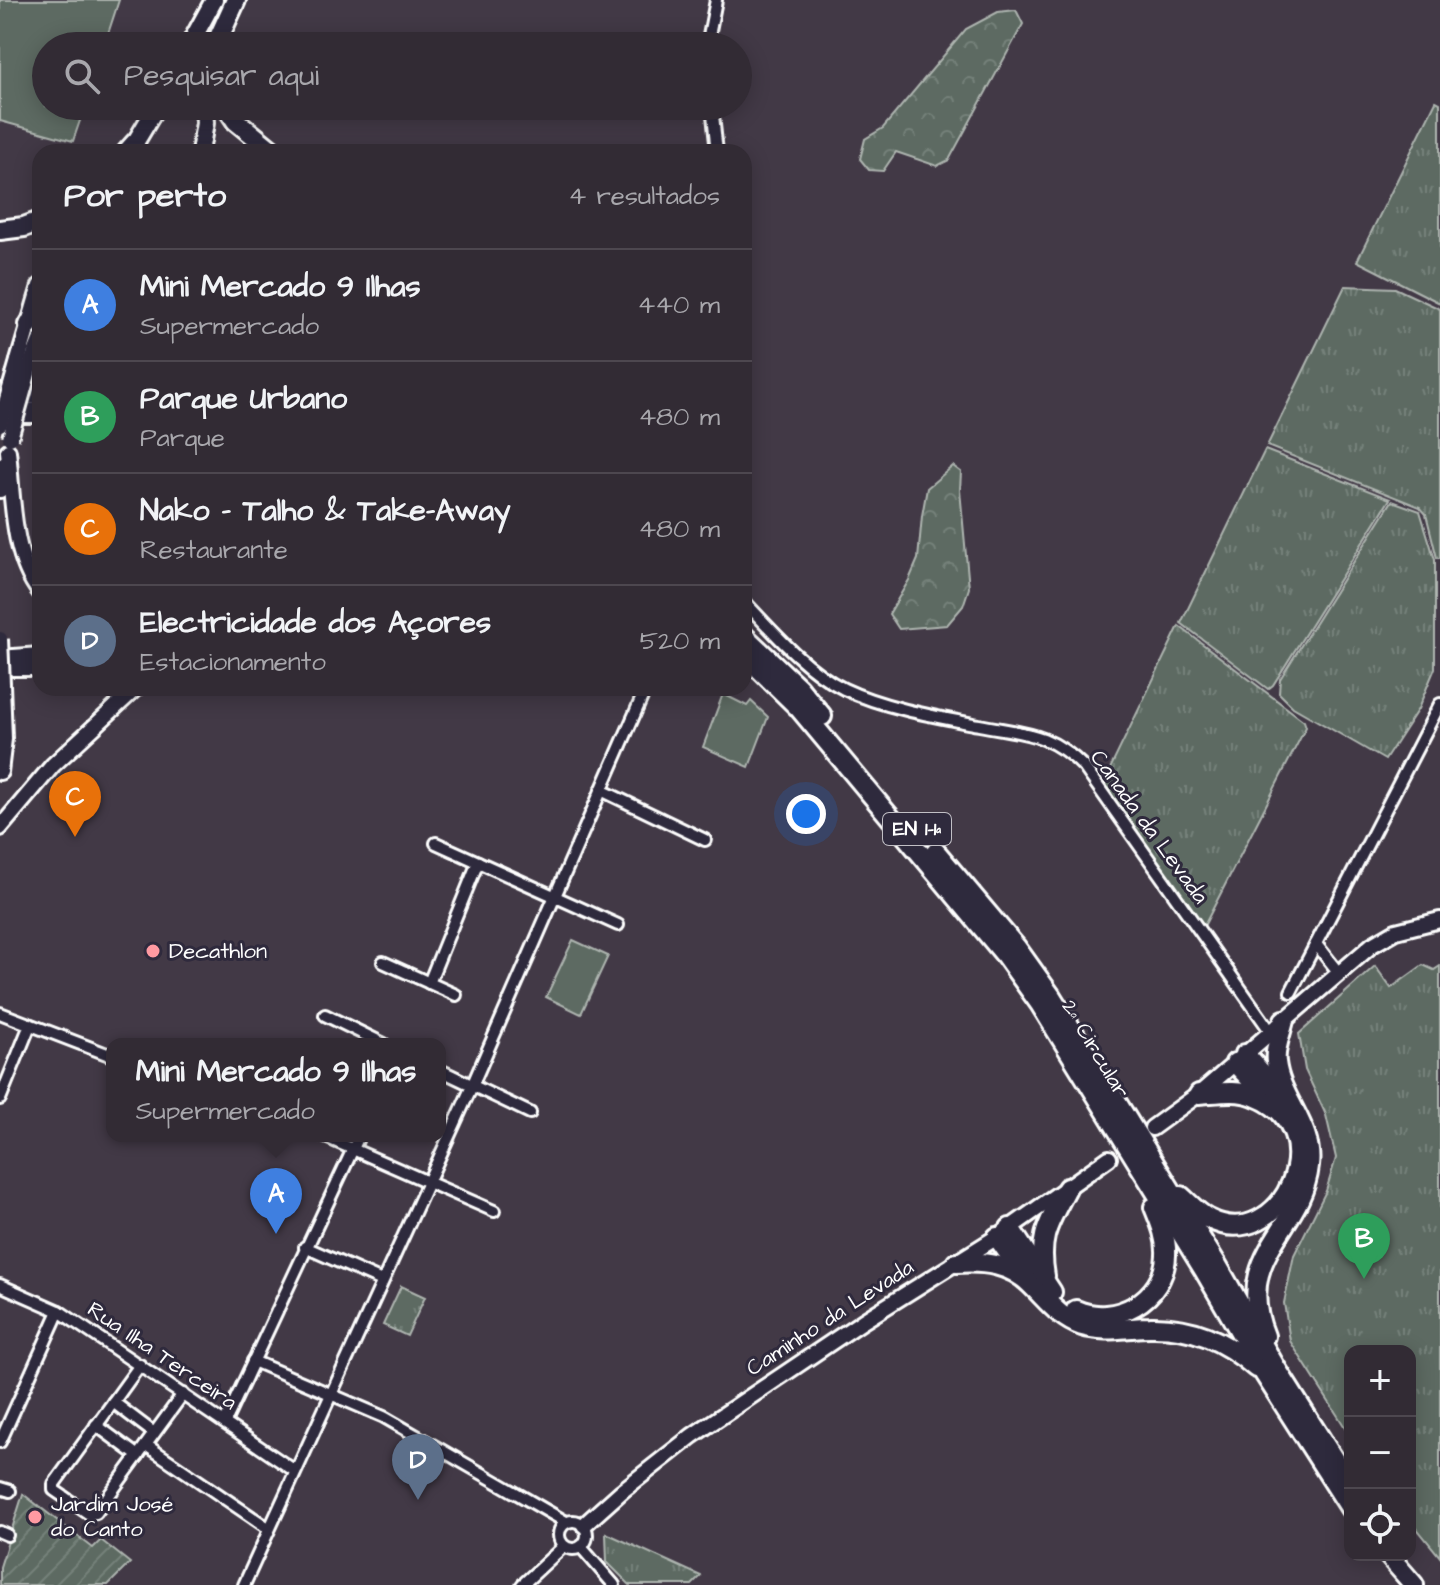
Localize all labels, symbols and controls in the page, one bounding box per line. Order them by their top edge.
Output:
search box [32,32,752,120]
icon: search [60,54,104,98]
text: Pesquisar aqui [124,55,319,97]
text: Por perto [64,172,226,220]
text: 4 resultados [568,178,720,214]
text: Mini Mercado 9 Ilhas [140,266,421,308]
text: A [82,287,98,323]
text: 440 m [638,287,720,323]
text: Supermercado [140,308,319,344]
text: Parque Urbano [140,378,347,420]
text: B [81,399,99,435]
text: 480 m [638,399,720,435]
text: Parque [140,420,225,456]
text: Nako - Talho & Take-Away [140,490,510,532]
text: C [81,511,99,547]
text: 480 m [638,511,720,547]
text: Restaurante [140,532,288,568]
text: Electricidade dos Açores [140,602,491,644]
text: D [82,623,98,659]
text: 520 m [640,623,720,659]
text: Estacionamento [140,644,326,680]
street label: Canada da Levada [1082,744,1216,910]
pin: C [49,771,101,837]
your location [786,794,826,834]
road number: EN 1-1ª [883,813,951,845]
place label: Decathlon [169,936,267,967]
marker: Decathlon [144,942,162,960]
street label: 2ª Circular [1053,994,1137,1104]
popup [106,1038,446,1142]
text: Mini Mercado 9 Ilhas [136,1051,416,1093]
text: Supermercado [136,1093,315,1129]
pin: A [250,1168,302,1234]
pin: B [1338,1213,1390,1279]
street label: Caminho da Levada [740,1252,920,1384]
street label: Rua Ilha Terceira [81,1294,243,1418]
map controls [1344,1345,1416,1561]
button: + [1344,1345,1416,1417]
button: − [1344,1417,1416,1489]
pin: D [392,1434,444,1500]
place label: Jardim José do Canto [51,1489,174,1545]
button: locate [1344,1489,1416,1561]
marker: Jardim José do Canto [26,1508,44,1526]

